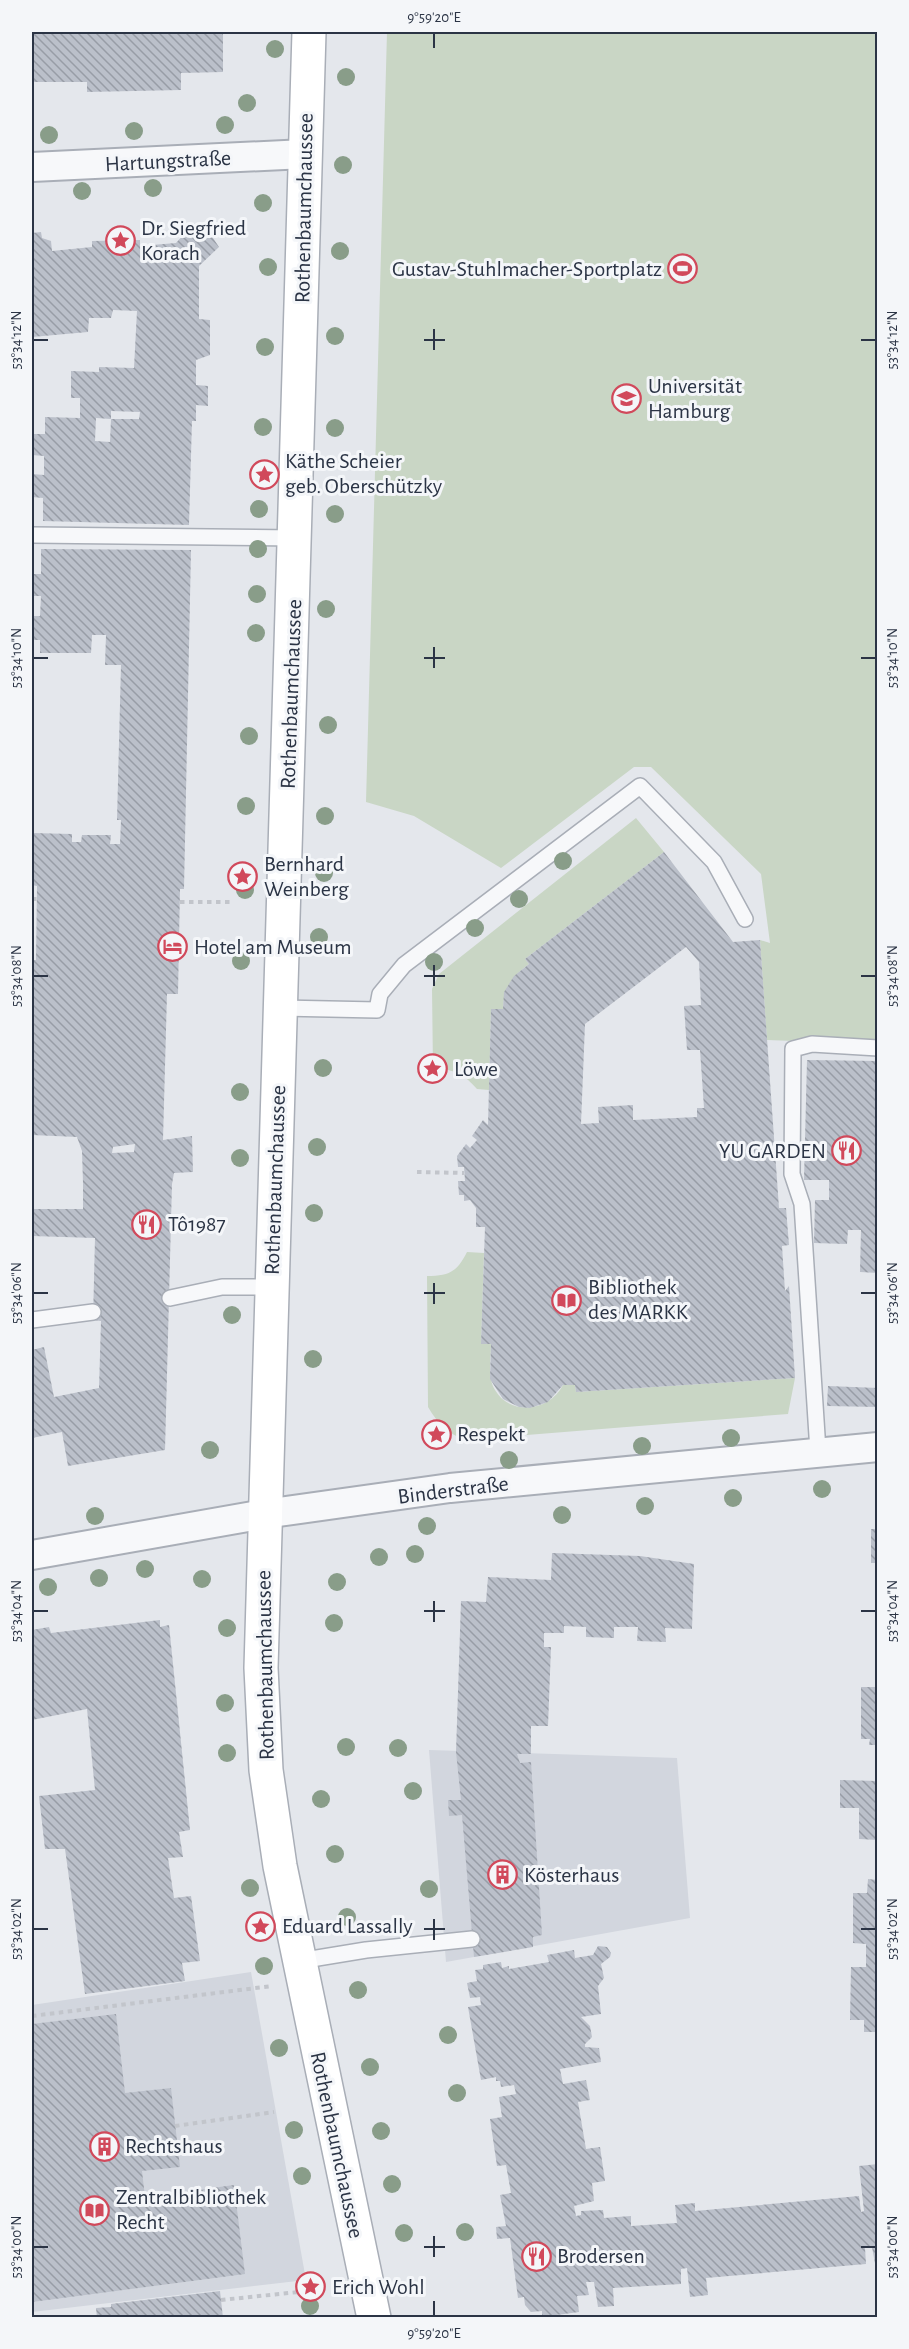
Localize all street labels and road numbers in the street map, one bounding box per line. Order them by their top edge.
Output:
street label: Rothenbaumchaussee [291,113,317,303]
street label: Hartungstraße [104,147,232,175]
street label: Rothenbaumchaussee [277,599,305,789]
street label: Rothenbaumchaussee [261,1085,289,1275]
street label: Binderstraße [396,1472,510,1508]
street label: Rothenbaumchaussee [252,1570,278,1760]
street label: Rothenbaumchaussee [306,2050,368,2240]

